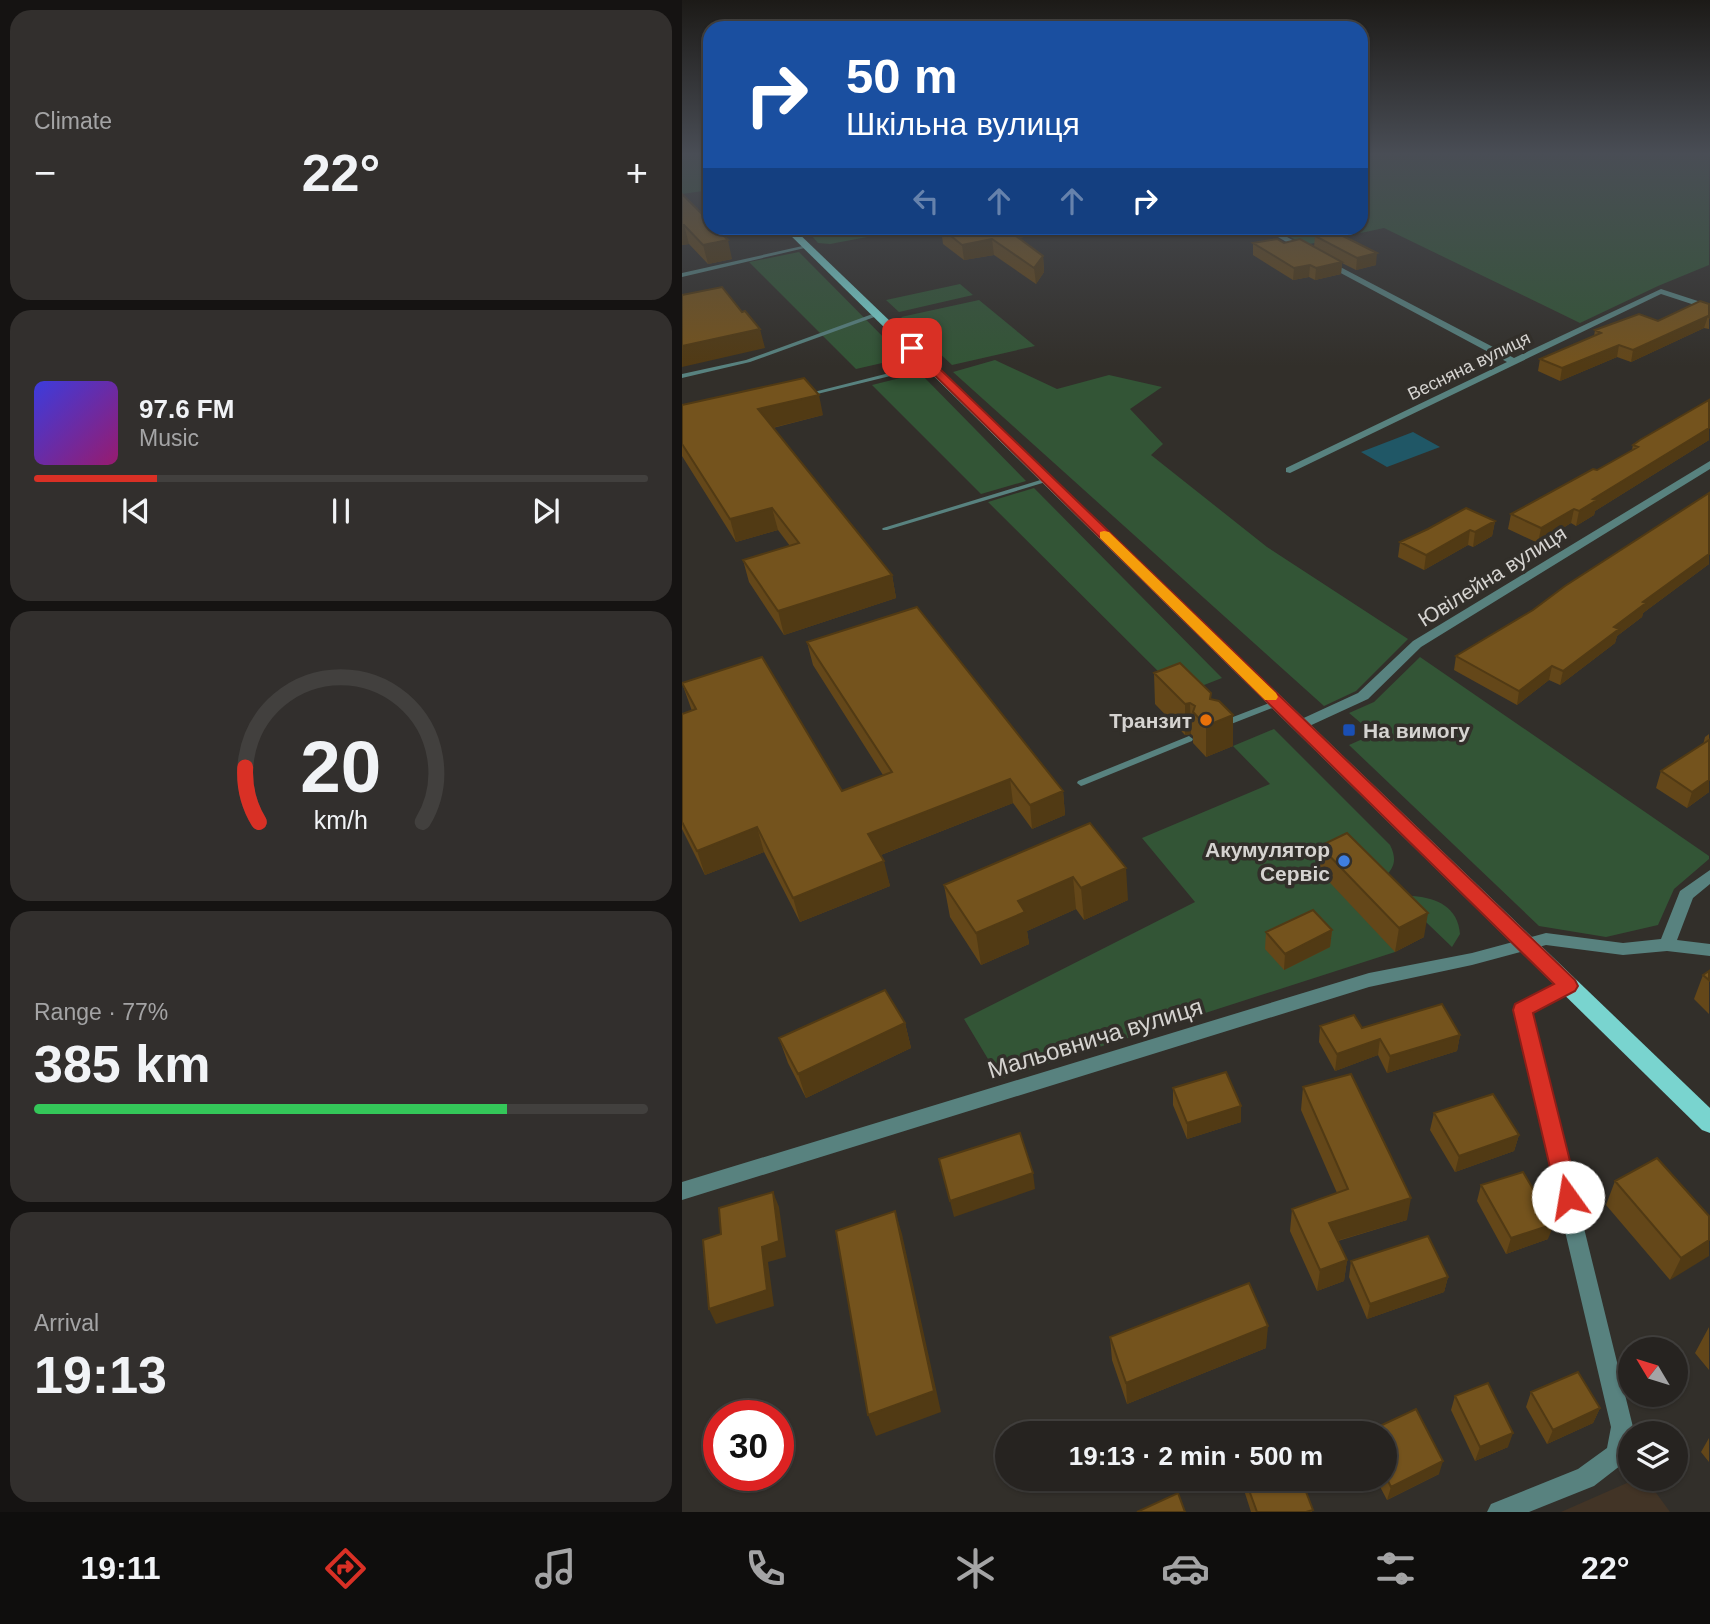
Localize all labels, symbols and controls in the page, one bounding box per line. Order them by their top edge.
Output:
icon: right [731,49,822,140]
text: 50 m [846,49,958,103]
text: Шкільна вулиця [846,106,1080,142]
text: Climate [34,108,112,134]
text: 22° [302,144,380,202]
text: − [34,152,56,194]
text: + [626,152,648,194]
icon: left [907,182,945,220]
icon: ahead [980,182,1018,220]
icon: ahead [1053,182,1091,220]
icon: right [1126,182,1164,220]
pin [882,318,942,378]
street label: Весняна вулиця [1404,328,1534,404]
icon: arrive [893,329,931,367]
text: 97.6 FM [139,394,234,424]
text: Music [139,425,199,451]
icon: previous [117,492,155,530]
icon: pause [322,492,360,530]
icon: next [527,492,565,530]
street label: Ювілейна вулиця [1414,521,1570,631]
place label: Транзит [1109,709,1192,732]
marker: Транзит [1198,712,1214,728]
place label: На вимогу [1363,719,1470,742]
marker: На вимогу [1341,722,1357,738]
text: 20 [301,726,381,807]
text: km/h [314,806,368,834]
place label: Акумулятор Сервіс [1205,838,1330,885]
marker: Акумулятор Сервіс [1336,853,1352,869]
street label: Мальовнича вулиця [984,992,1206,1084]
text: Range · 77% [34,999,168,1025]
text: 385 km [34,1035,210,1093]
position arrow [1531,1160,1605,1234]
text: Arrival [34,1310,99,1336]
north arrow [1618,1337,1688,1407]
map controls [1618,1337,1688,1491]
text: 19:13 [34,1346,167,1404]
speed limit sign: 30 [703,1400,794,1491]
button: layers [1618,1421,1688,1491]
text: 19:13 · 2 min · 500 m [1069,1441,1323,1471]
icon: directions [321,1544,370,1593]
icon: music [531,1544,580,1593]
icon: phone [741,1544,790,1593]
icon: climate [951,1544,1000,1593]
icon: car [1161,1544,1210,1593]
icon: filters [1371,1544,1420,1593]
text: 19:11 [80,1550,161,1586]
text: 22° [1581,1550,1630,1586]

